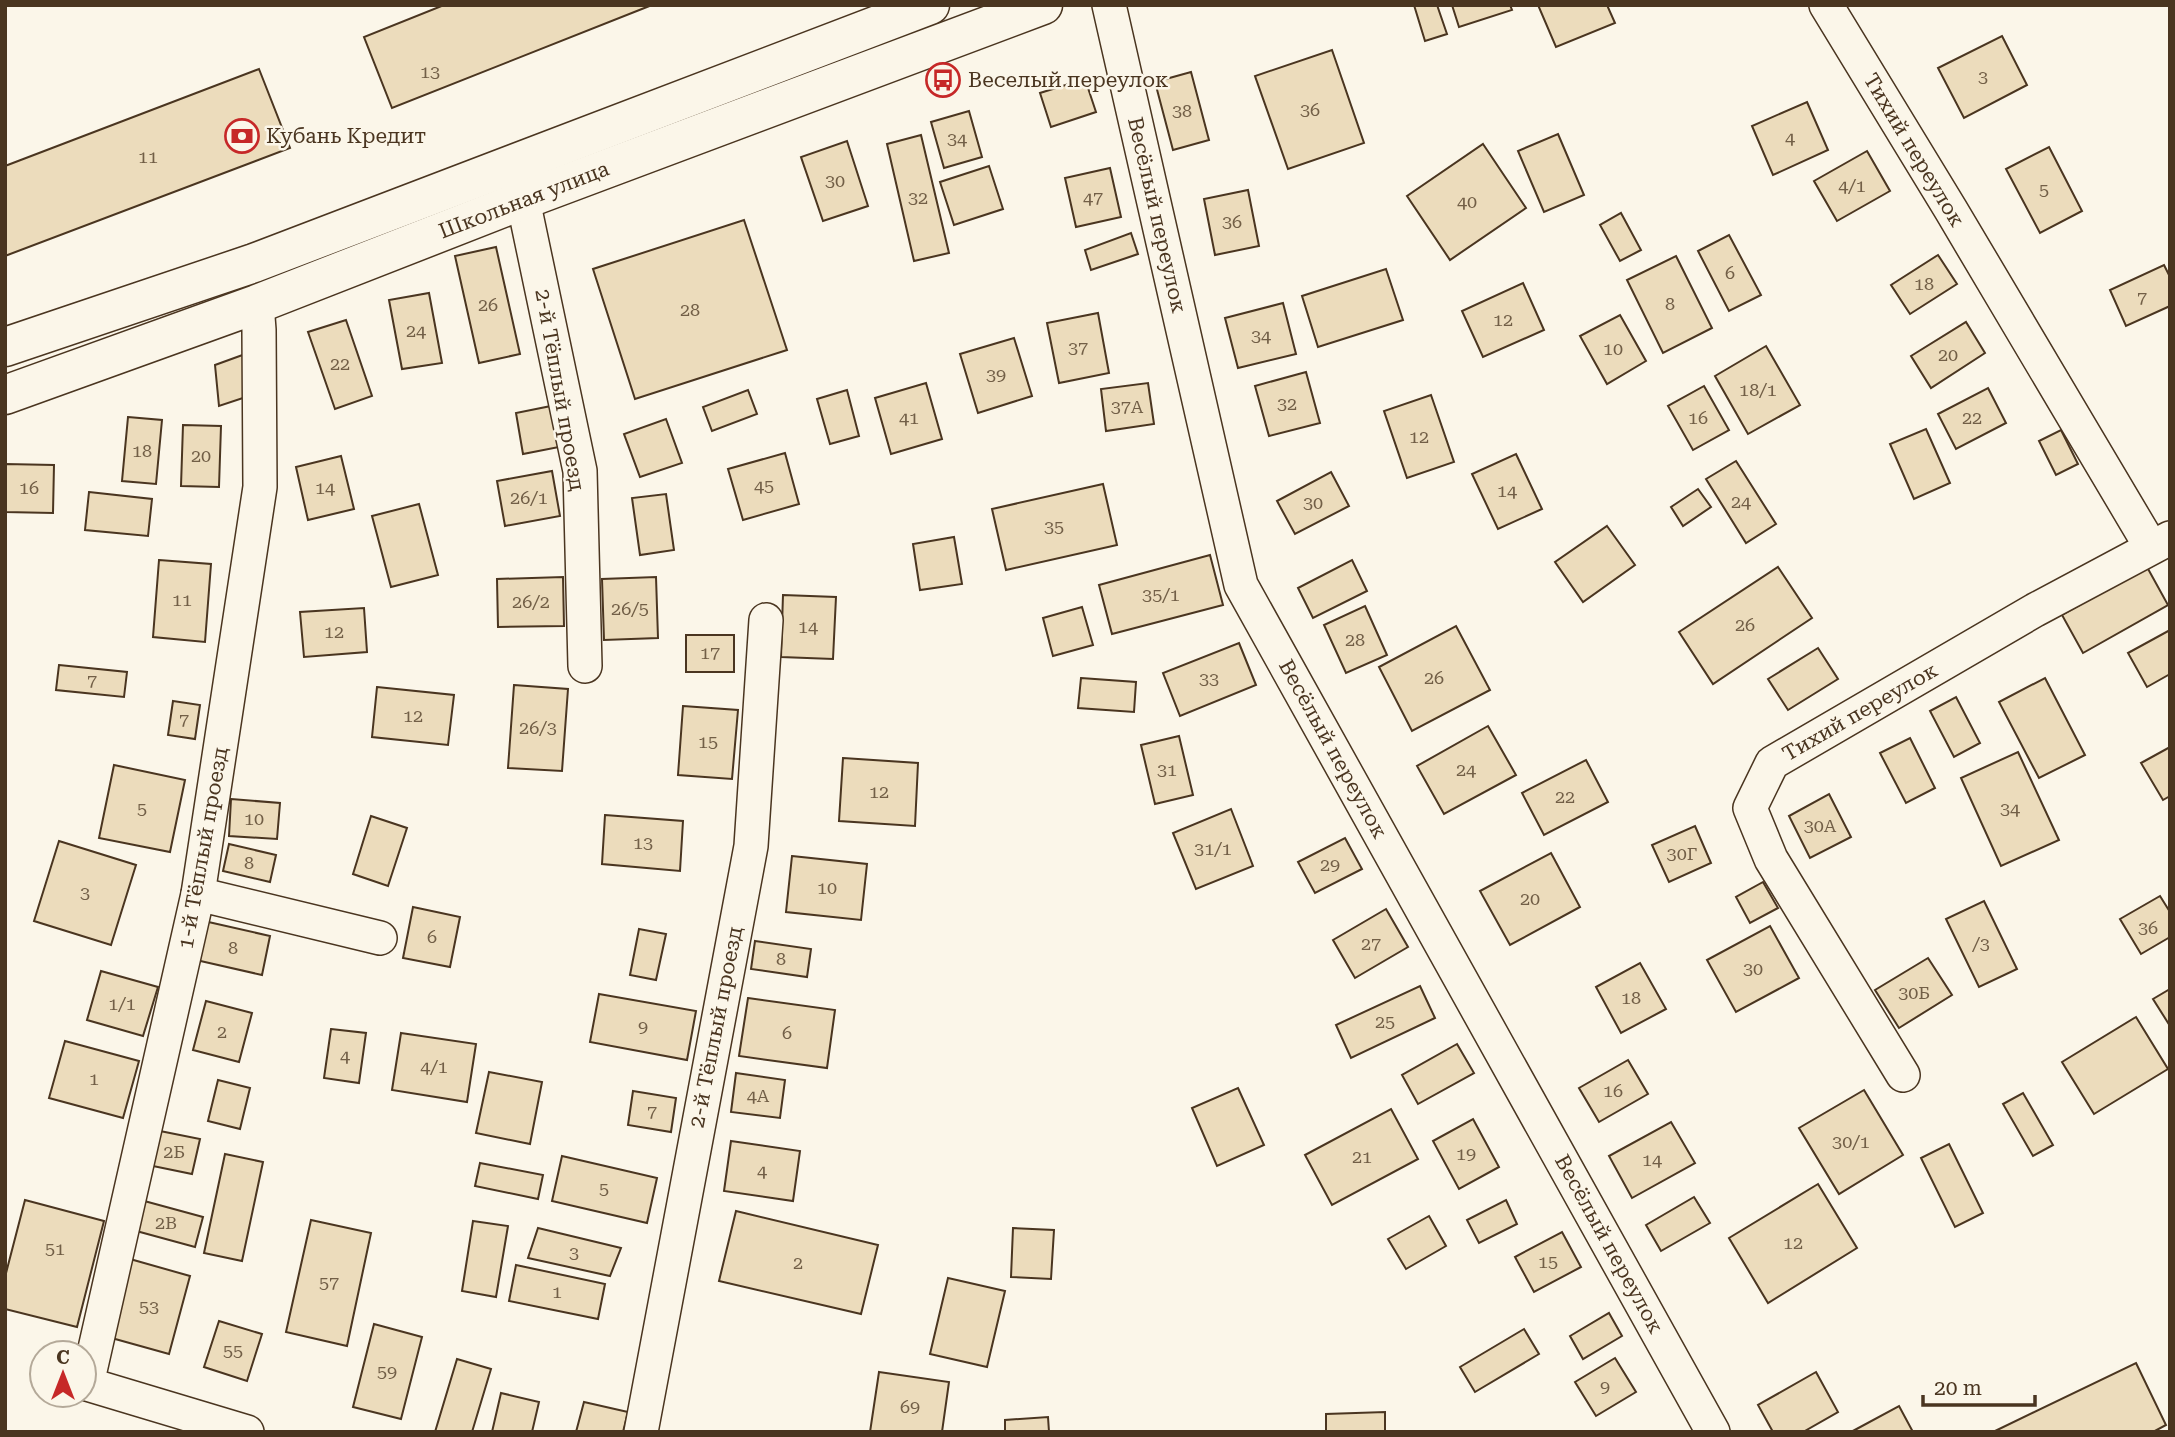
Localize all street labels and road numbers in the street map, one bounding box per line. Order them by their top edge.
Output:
street label: Тихий переулок [1859,69,1969,231]
street label: Весёлый переулок [1123,115,1191,315]
street label: Школьная улица [436,156,613,244]
street label: 2-й Тёплый проезд [530,287,590,493]
street label: Весёлый переулок [1274,656,1392,842]
street label: Тихий переулок [1778,658,1942,766]
street label: 1-й Тёплый проезд [173,745,233,951]
street label: 2-й Тёплый проезд [685,924,747,1130]
street label: Весёлый переулок [1550,1151,1668,1337]

